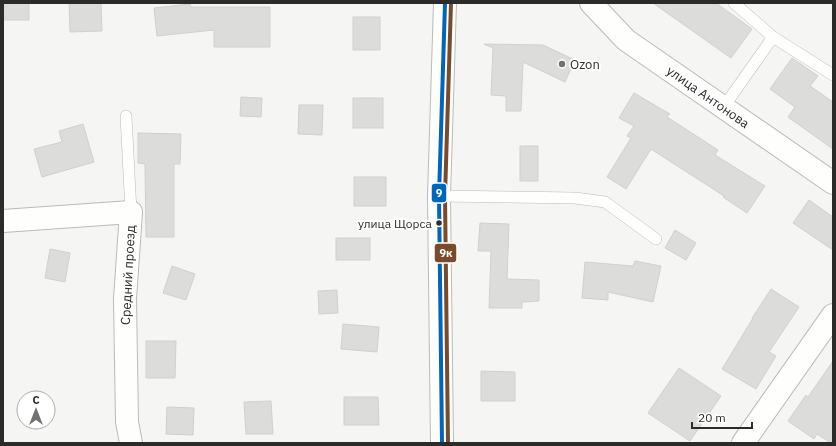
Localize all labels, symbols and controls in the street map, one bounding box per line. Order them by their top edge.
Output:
place label: Ozon [570,56,600,73]
marker: Ozon [557,59,567,69]
street label: улица Антонова [663,62,753,132]
line badge: 9 [431,183,447,203]
text: 9 [436,186,443,200]
place label: улица Щорса [358,216,433,231]
marker: улица Щорса [434,218,444,228]
street label: Средний проезд [117,224,139,325]
line badge: 9к [434,243,457,263]
text: 9к [439,246,453,260]
north arrow [16,390,56,430]
text: С [32,393,40,407]
scale bar [692,404,752,430]
text: 20 m [698,410,726,425]

